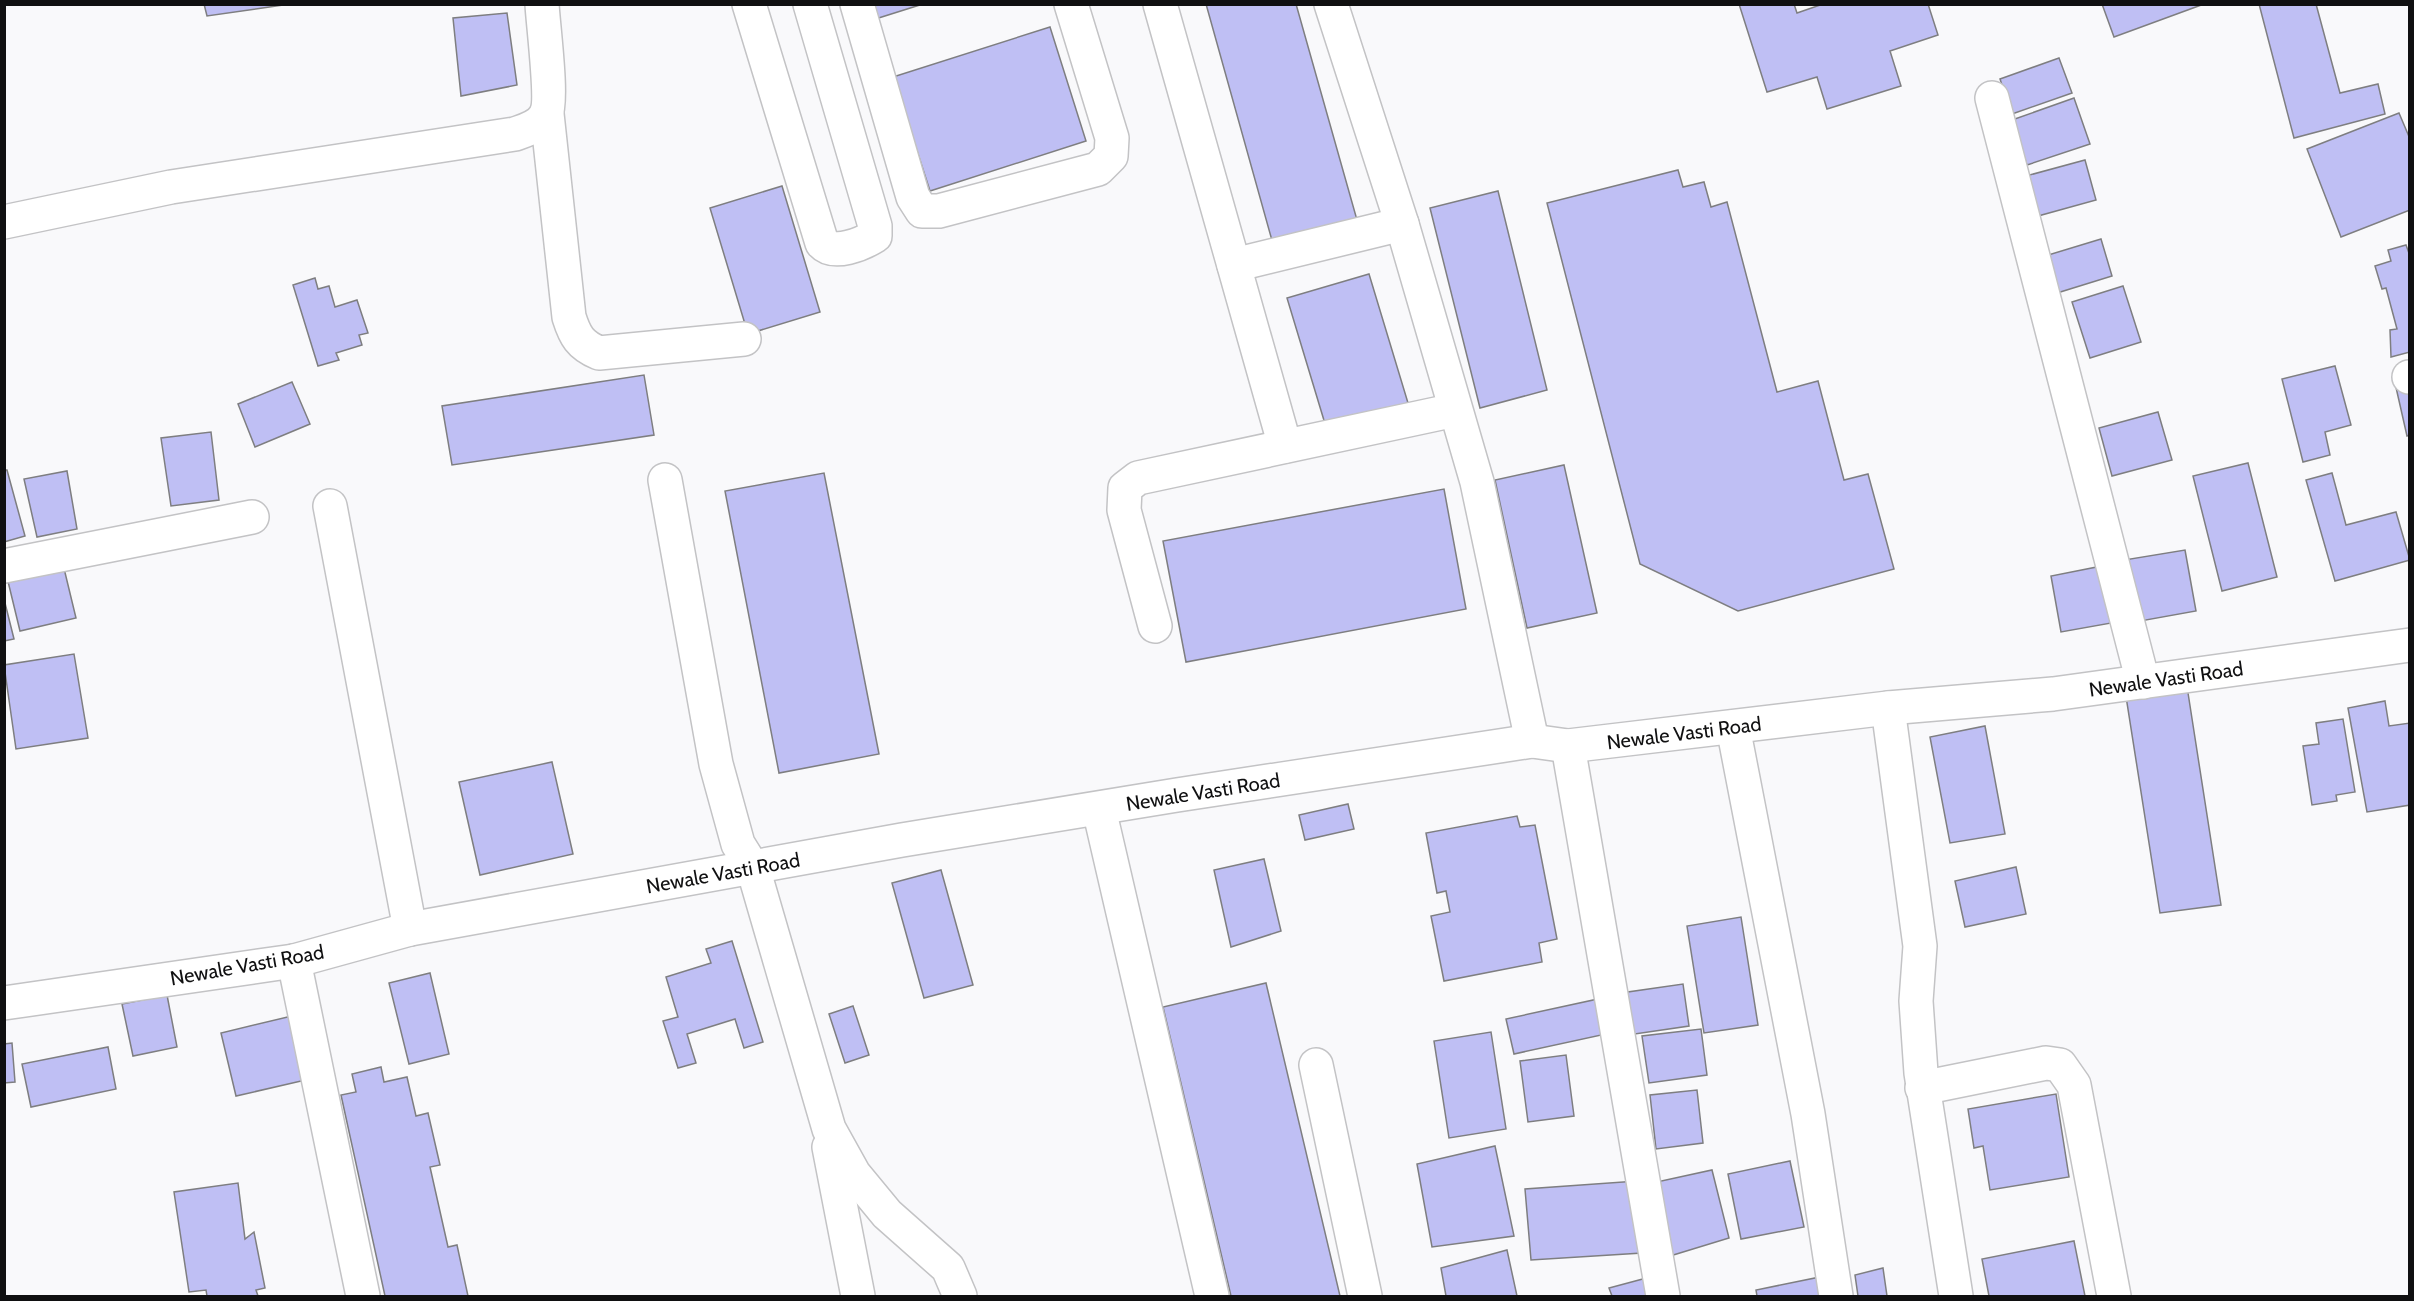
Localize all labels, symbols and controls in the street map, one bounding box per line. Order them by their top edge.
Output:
street label: Newale Vasti Road [2087,656,2245,702]
street label: Newale Vasti Road [1605,712,1763,754]
street label: Newale Vasti Road [1124,768,1282,816]
street label: Newale Vasti Road [644,848,802,898]
street label: Newale Vasti Road [168,940,326,990]

